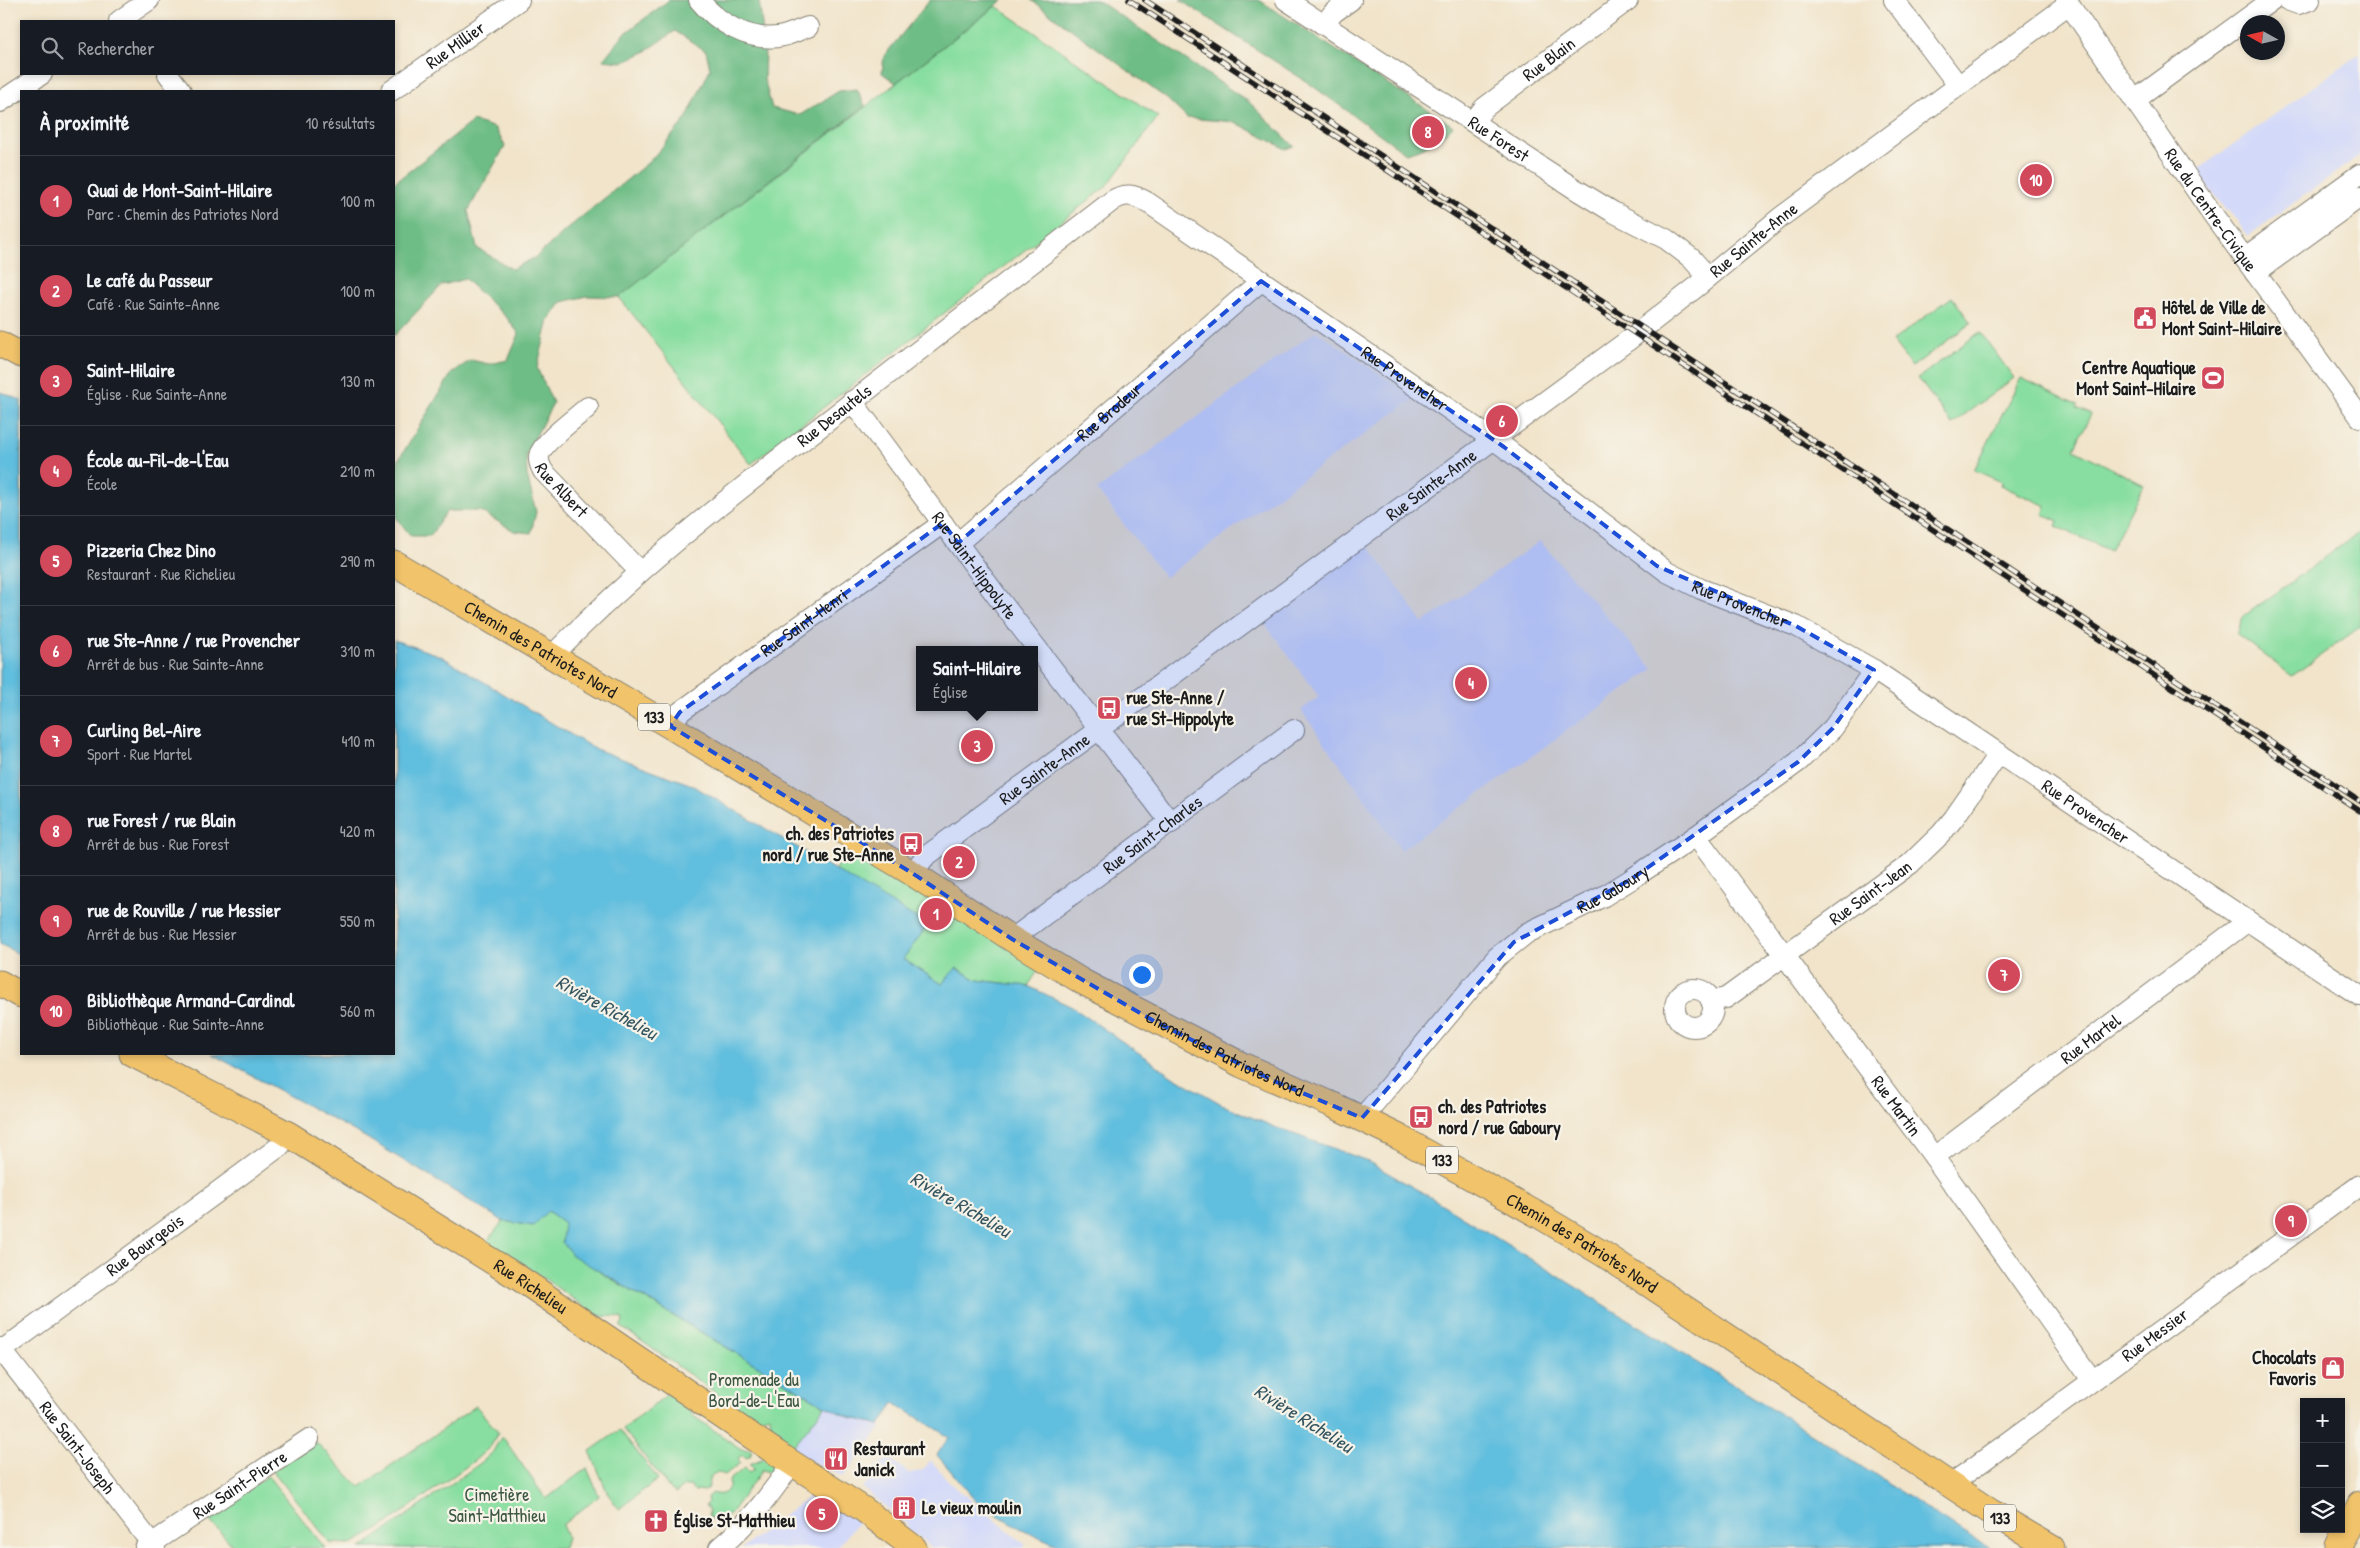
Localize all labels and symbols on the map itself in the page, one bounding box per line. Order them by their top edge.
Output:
street label: Rue Millier [420,15,490,75]
north arrow [2240,15,2285,60]
street label: Rue Blain [1517,31,1580,87]
street label: Rue Forest [1464,110,1535,168]
pin: 8 [1412,113,1444,151]
street label: Rue du Centre-Civique [2159,143,2263,277]
pin: 10 [2020,161,2052,199]
street label: Rue Sainte-Anne [1704,196,1803,283]
place label: Hôtel de Ville de Mont Saint-Hilaire [2162,295,2283,341]
public building icon: Hôtel de Ville de Mont Saint-Hilaire [2132,305,2158,331]
street label: Rue Provencher [1356,340,1454,417]
place label: Centre Aquatique Mont Saint-Hilaire [2076,355,2197,401]
sports icon: Centre Aquatique Mont Saint-Hilaire [2200,365,2226,391]
street label: Rue Brodeur [1071,377,1147,447]
street label: Rue Desautels [791,378,877,452]
pin: 6 [1486,402,1518,440]
street label: Rue Sainte-Anne [1381,443,1482,526]
street label: Rue Albert [529,458,595,523]
street label: Rue Saint-Hippolyte [926,506,1023,624]
street label: Rue Provencher [1688,574,1792,634]
street label: Rue Saint-Henri [755,582,853,662]
street label: Chemin des Patriotes Nord [459,594,622,704]
pin: 4 [1455,664,1487,702]
place label: rue Ste-Anne / rue St-Hippolyte [1126,685,1235,732]
bus stop icon: rue Ste-Anne / rue St-Hippolyte [1096,695,1122,721]
road number: 133 [638,704,670,730]
pin: 3 [961,727,993,765]
street label: Rue Sainte-Anne [994,727,1095,811]
street label: Rue Provencher [2037,773,2135,850]
street label: Rue Saint-Charles [1097,789,1207,880]
place label: ch. des Patriotes nord / rue Ste-Anne [762,821,895,867]
bus stop icon: ch. des Patriotes nord / rue Ste-Anne [898,831,924,857]
pin: 2 [943,843,975,881]
street label: Rue Saint-Jean [1824,854,1917,931]
street label: Rue Gaboury [1573,858,1654,919]
pin: 1 [920,895,952,933]
pin: 7 [1988,956,2020,994]
your location [1129,962,1155,988]
water label: Rivière Richelieu [552,969,663,1046]
street label: Chemin des Patriotes Nord [1141,1004,1308,1103]
street label: Rue Martel [2055,1008,2126,1070]
street label: Rue Martin [1866,1070,1927,1141]
place label: ch. des Patriotes nord / rue Gaboury [1438,1094,1561,1141]
bus stop icon: ch. des Patriotes nord / rue Gaboury [1408,1104,1434,1130]
road number: 133 [1426,1146,1458,1174]
water label: Rivière Richelieu [906,1165,1017,1244]
street label: Chemin des Patriotes Nord [1502,1186,1663,1299]
pin: 9 [2275,1202,2307,1240]
street label: Rue Bourgeois [101,1208,189,1282]
street label: Rue Richelieu [489,1252,573,1320]
street label: Rue Messier [2116,1302,2193,1367]
place label: Chocolats Favoris [2252,1345,2316,1391]
shop icon: Chocolats Favoris [2320,1355,2346,1381]
park label: Promenade du Bord-de-L'Eau [709,1367,799,1413]
water label: Rivière Richelieu [1250,1377,1359,1459]
street label: Rue Saint-Joseph [34,1396,122,1499]
place label: Restaurant Janick [854,1436,926,1482]
street label: Rue Saint-Pierre [188,1444,292,1525]
restaurant icon: Restaurant Janick [823,1446,849,1472]
park label: Cimetière Saint-Matthieu [448,1482,546,1528]
pin: 5 [806,1495,838,1533]
building icon: Le vieux moulin [891,1495,917,1521]
place label: Le vieux moulin [922,1495,1021,1520]
road number: 133 [1984,1505,2016,1532]
church icon: Église St-Matthieu [643,1508,669,1534]
place label: Église St-Matthieu [674,1508,796,1534]

